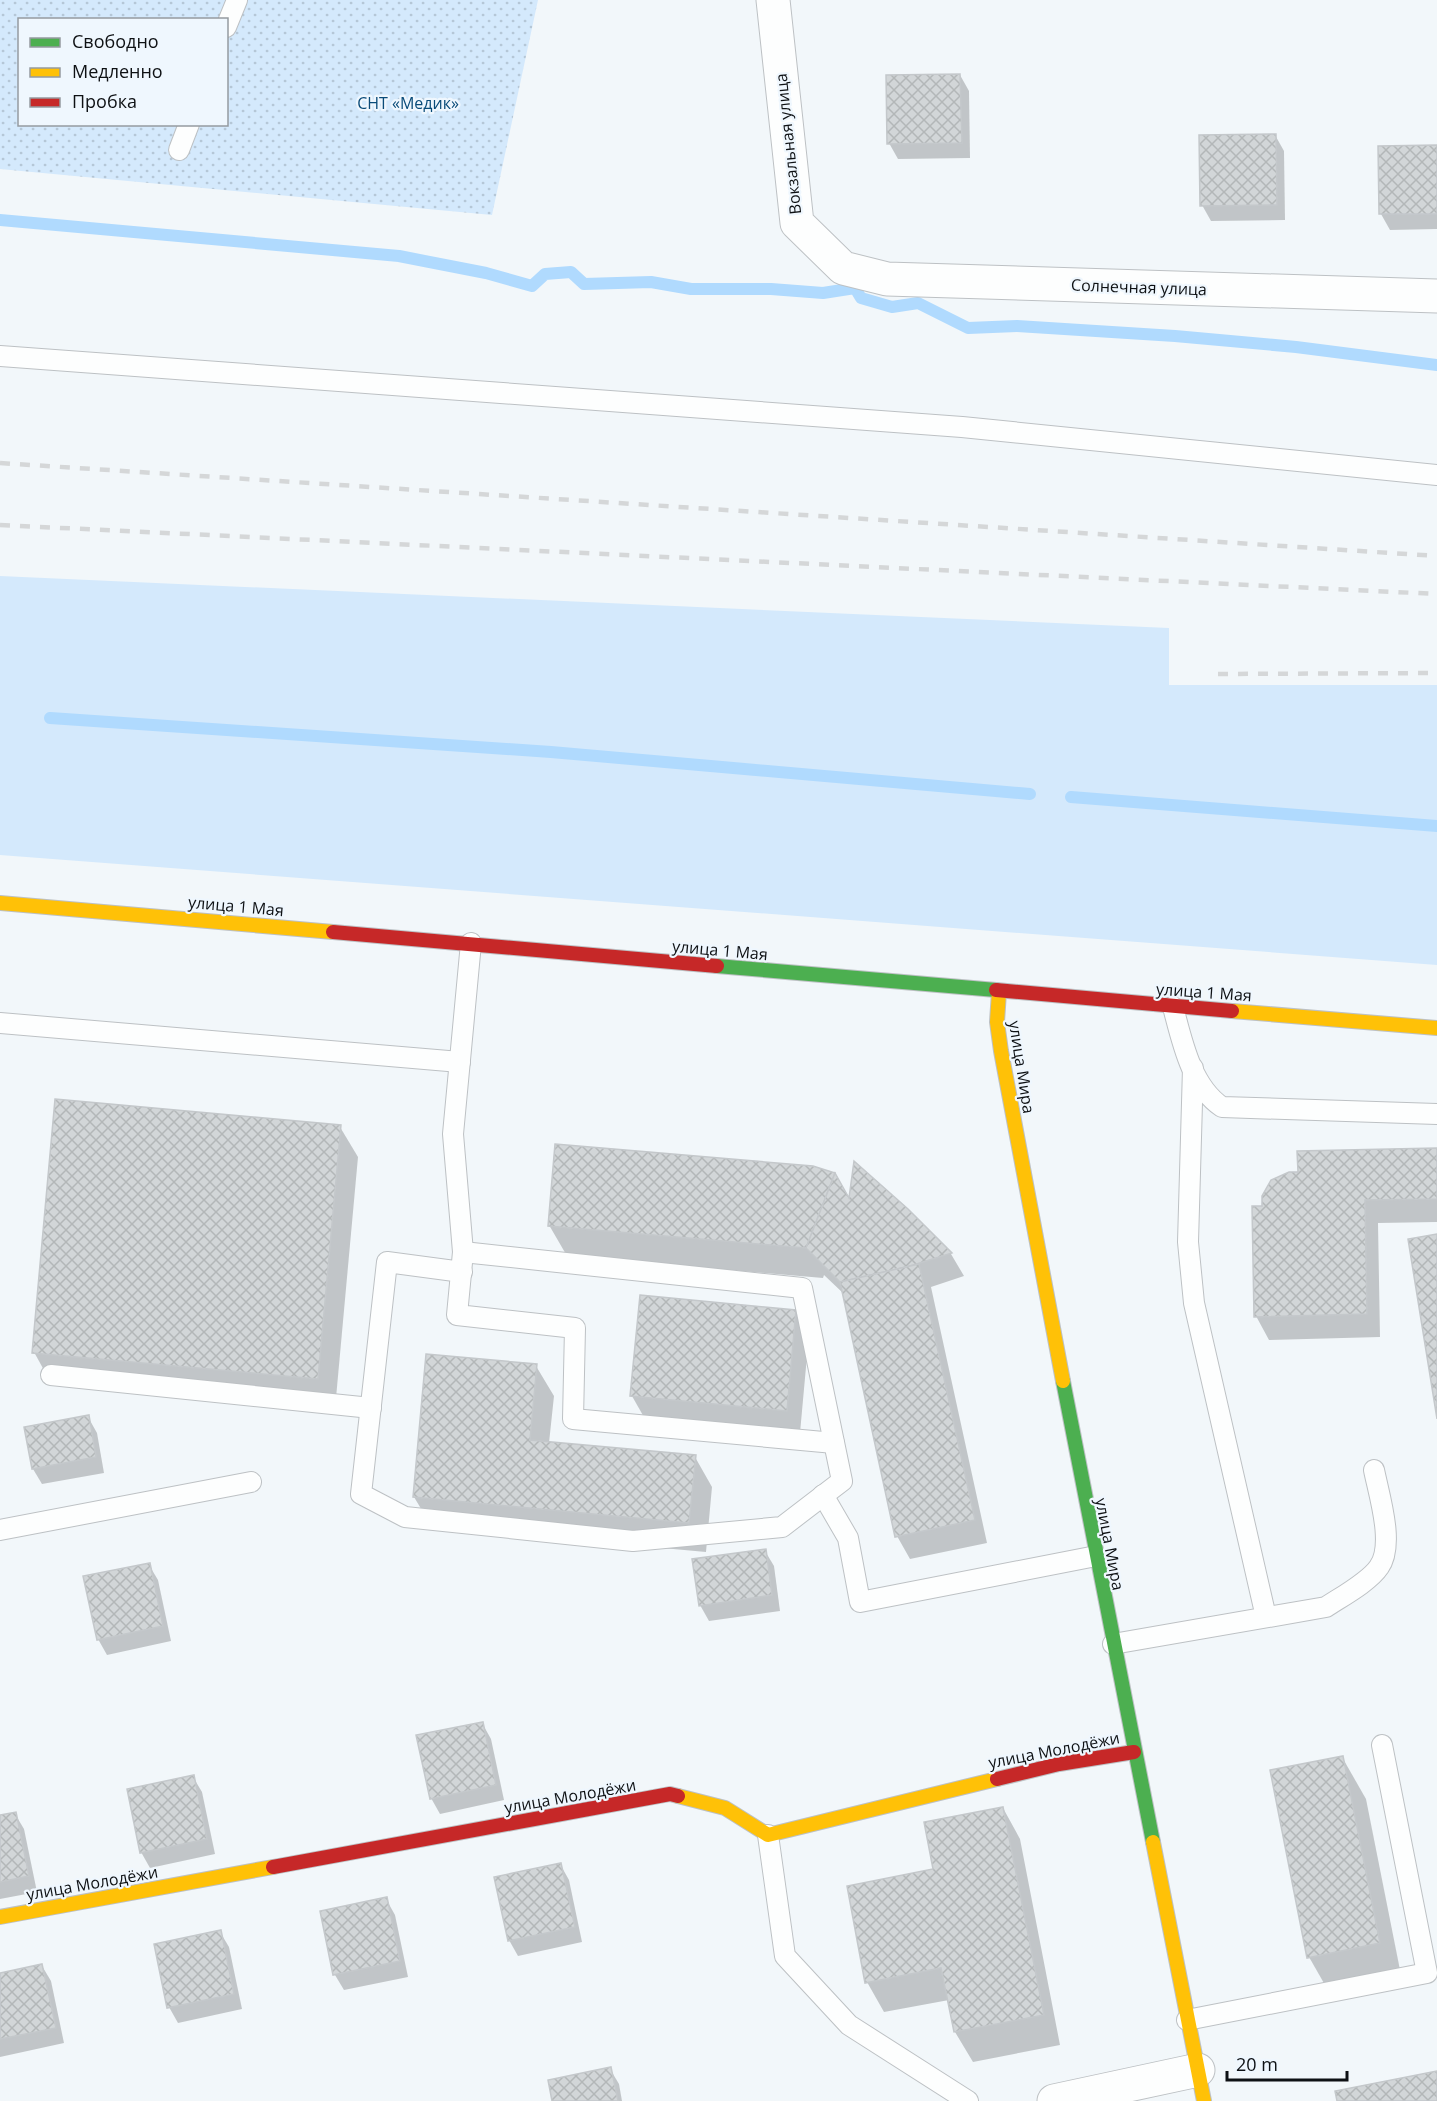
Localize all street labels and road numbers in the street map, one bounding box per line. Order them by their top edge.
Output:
street label: Вокзальная улица [770,72,806,216]
street label: Солнечная улица [1071,274,1207,300]
street label: улица 1 Мая [187,891,285,921]
street label: улица 1 Мая [671,935,769,965]
street label: улица 1 Мая [1155,978,1253,1006]
street label: улица Мира [1004,1019,1040,1115]
street label: улица Мира [1090,1496,1130,1592]
street label: улица Молодёжи [986,1726,1122,1774]
street label: улица Молодёжи [502,1774,638,1818]
street label: улица Молодёжи [24,1861,160,1905]

